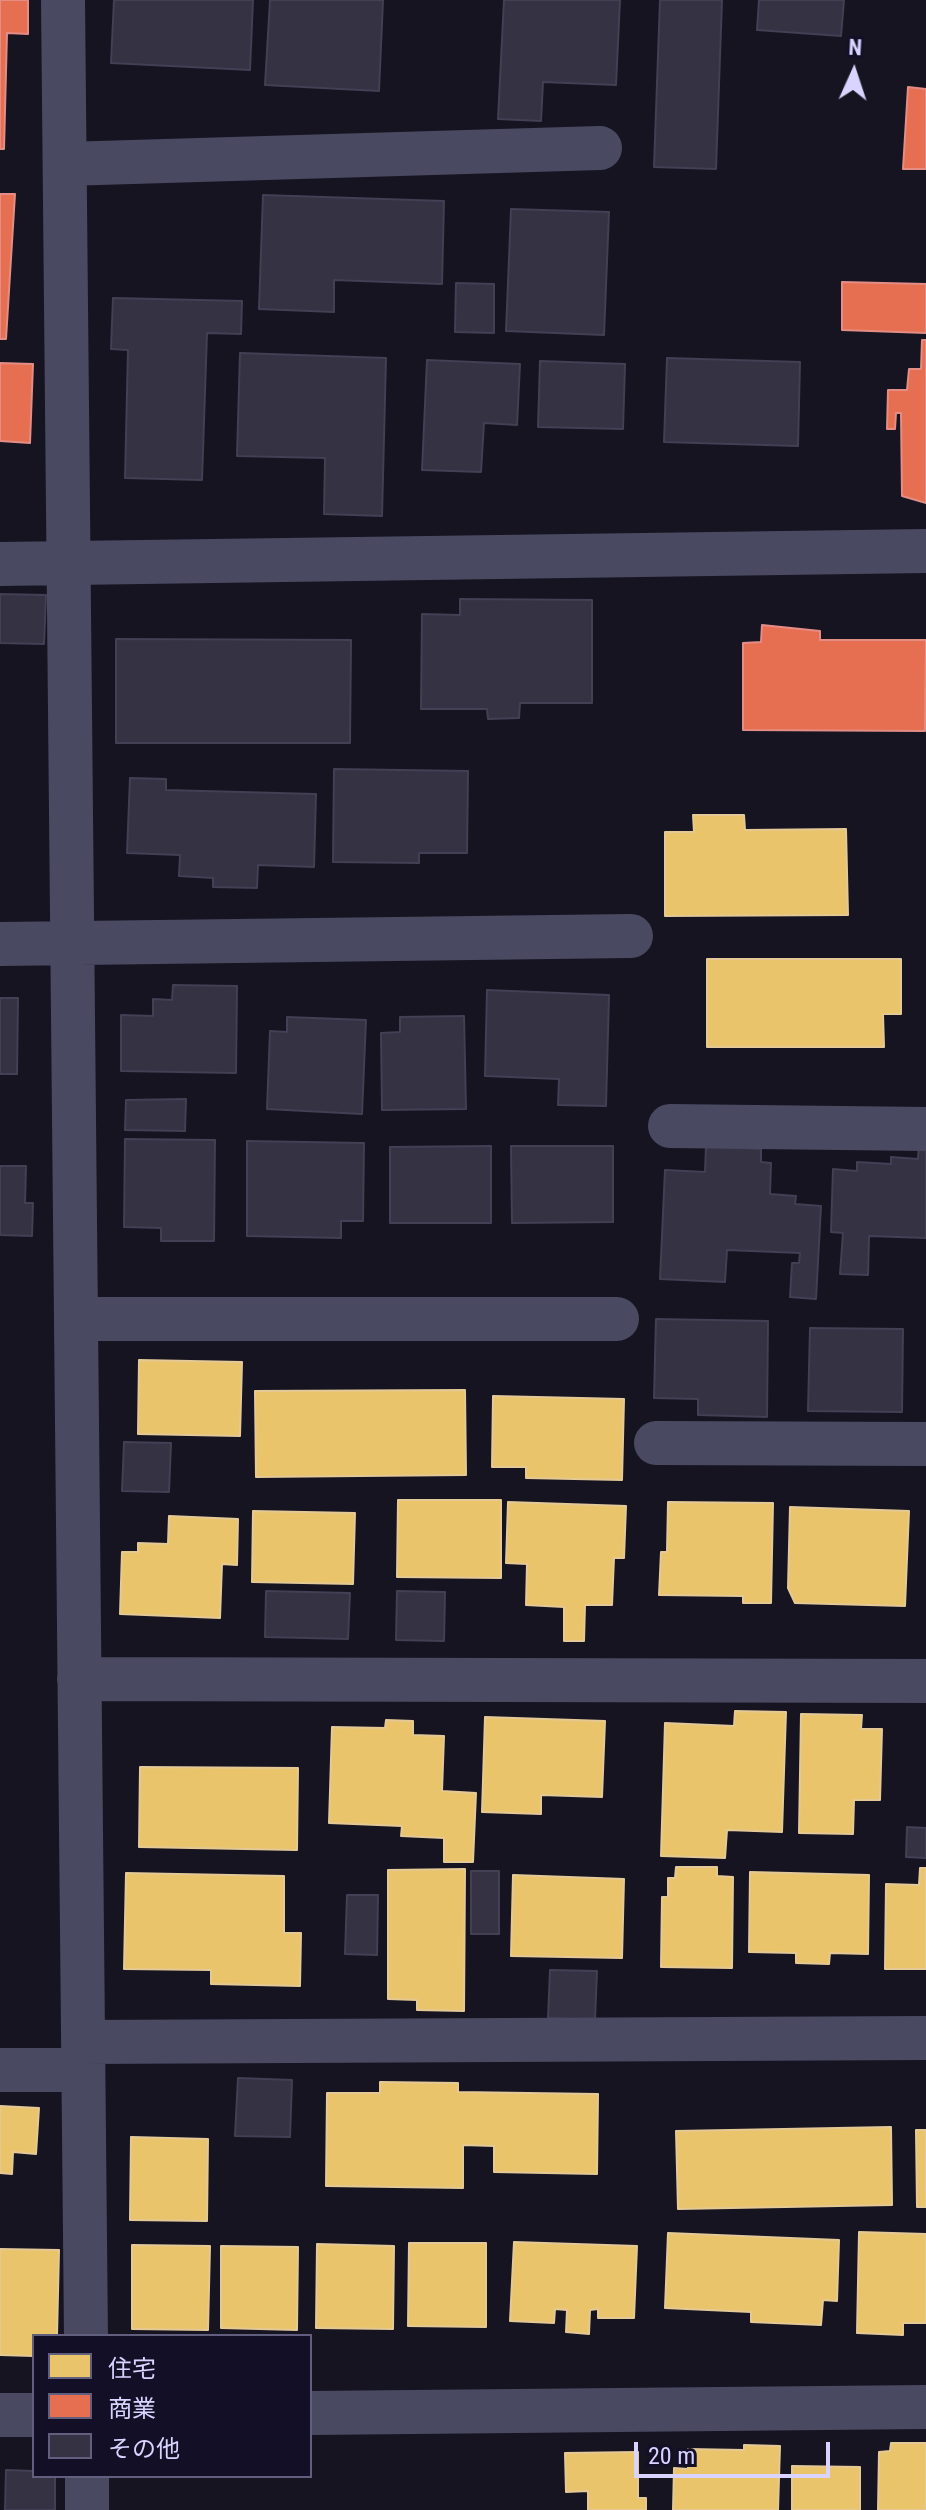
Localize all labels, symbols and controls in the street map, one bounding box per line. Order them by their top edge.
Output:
north arrow [814,32,894,112]
text: N [848,35,863,60]
legend [32,2334,312,2478]
text: 住宅 [108,2355,156,2383]
text: 商業 [108,2395,156,2423]
scale bar [638,2426,834,2476]
text: その他 [108,2435,180,2463]
text: 20 m [648,2442,695,2470]

